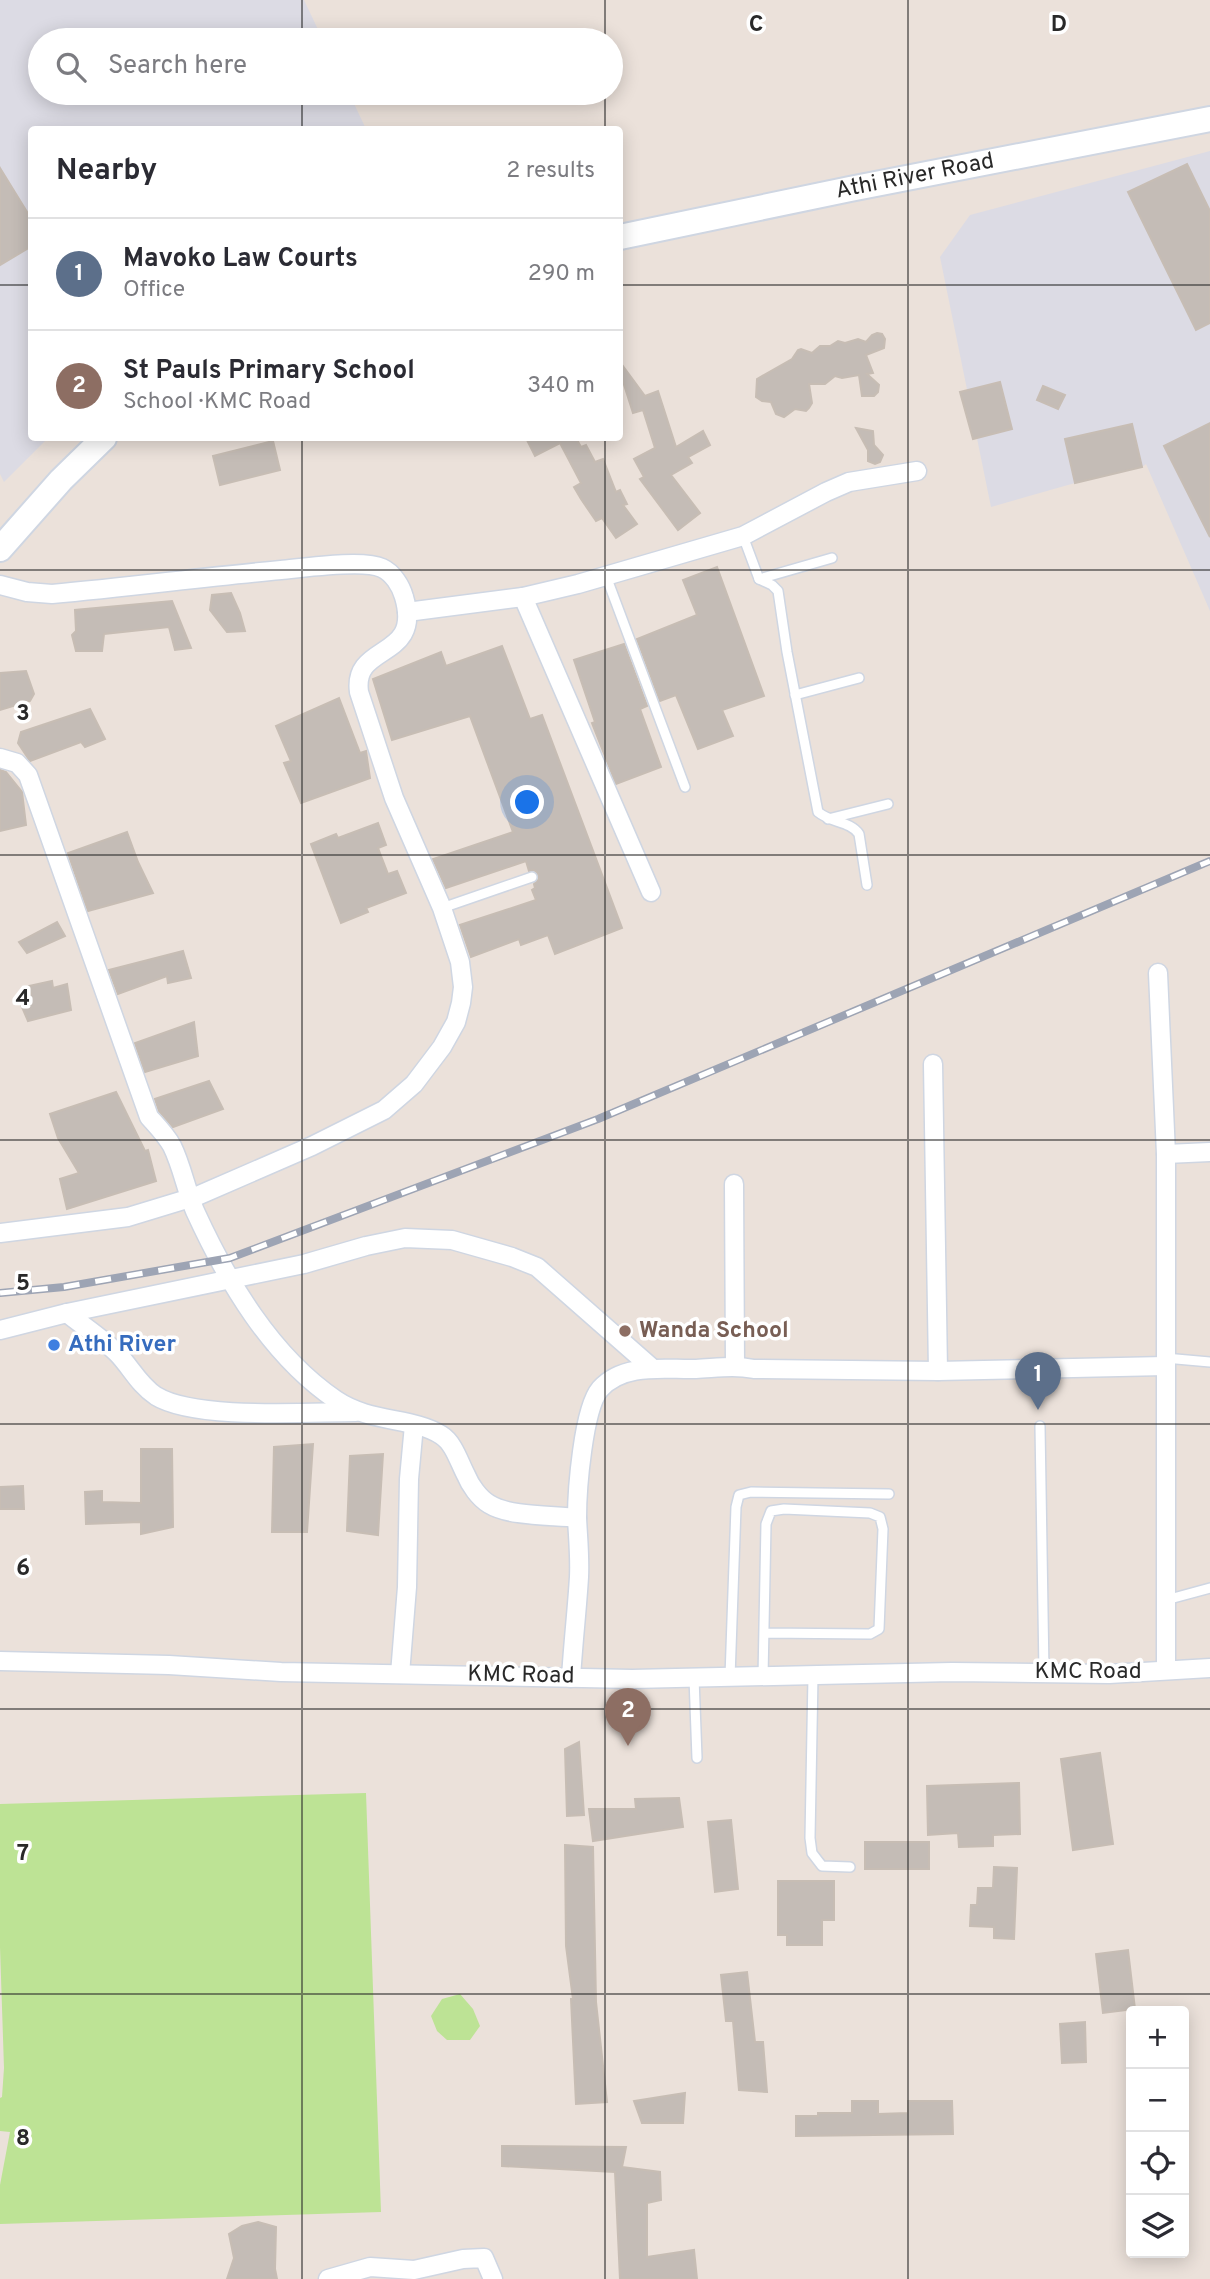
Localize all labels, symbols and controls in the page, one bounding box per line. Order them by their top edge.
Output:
text: C [749,11,763,40]
text: D [1051,11,1067,40]
search box [28,28,623,105]
icon: search [52,48,90,86]
text: Search here [108,50,247,83]
street label: Athi River Road [833,147,997,206]
text: Nearby [56,153,157,190]
text: 2 results [506,157,595,186]
text: Mavoko Law Courts [123,243,358,276]
text: 1 [74,260,84,289]
text: 290 m [528,260,595,289]
text: Office [123,276,185,305]
text: St Pauls Primary School [123,355,415,388]
text: 2 [72,372,86,401]
text: 340 m [527,372,595,401]
text: School · KMC Road [123,388,311,417]
text: 3 [16,700,30,729]
your location [510,785,544,819]
text: 4 [16,985,30,1014]
text: 5 [16,1270,30,1299]
place label: Wanda School [639,1317,789,1346]
marker: Wanda School [617,1323,633,1339]
place label: Athi River [68,1331,176,1360]
marker: Athi River [46,1337,62,1353]
pin: 1 [1015,1352,1061,1410]
text: 6 [16,1555,30,1584]
street label: KMC Road [1034,1658,1142,1687]
street label: KMC Road [467,1661,575,1691]
pin: 2 [605,1688,651,1746]
text: 7 [17,1840,29,1869]
map controls [1126,2006,1189,2258]
button: + [1126,2006,1189,2069]
button: − [1126,2069,1189,2132]
text: 8 [16,2125,30,2154]
button: locate [1126,2132,1189,2195]
button: layers [1126,2195,1189,2258]

